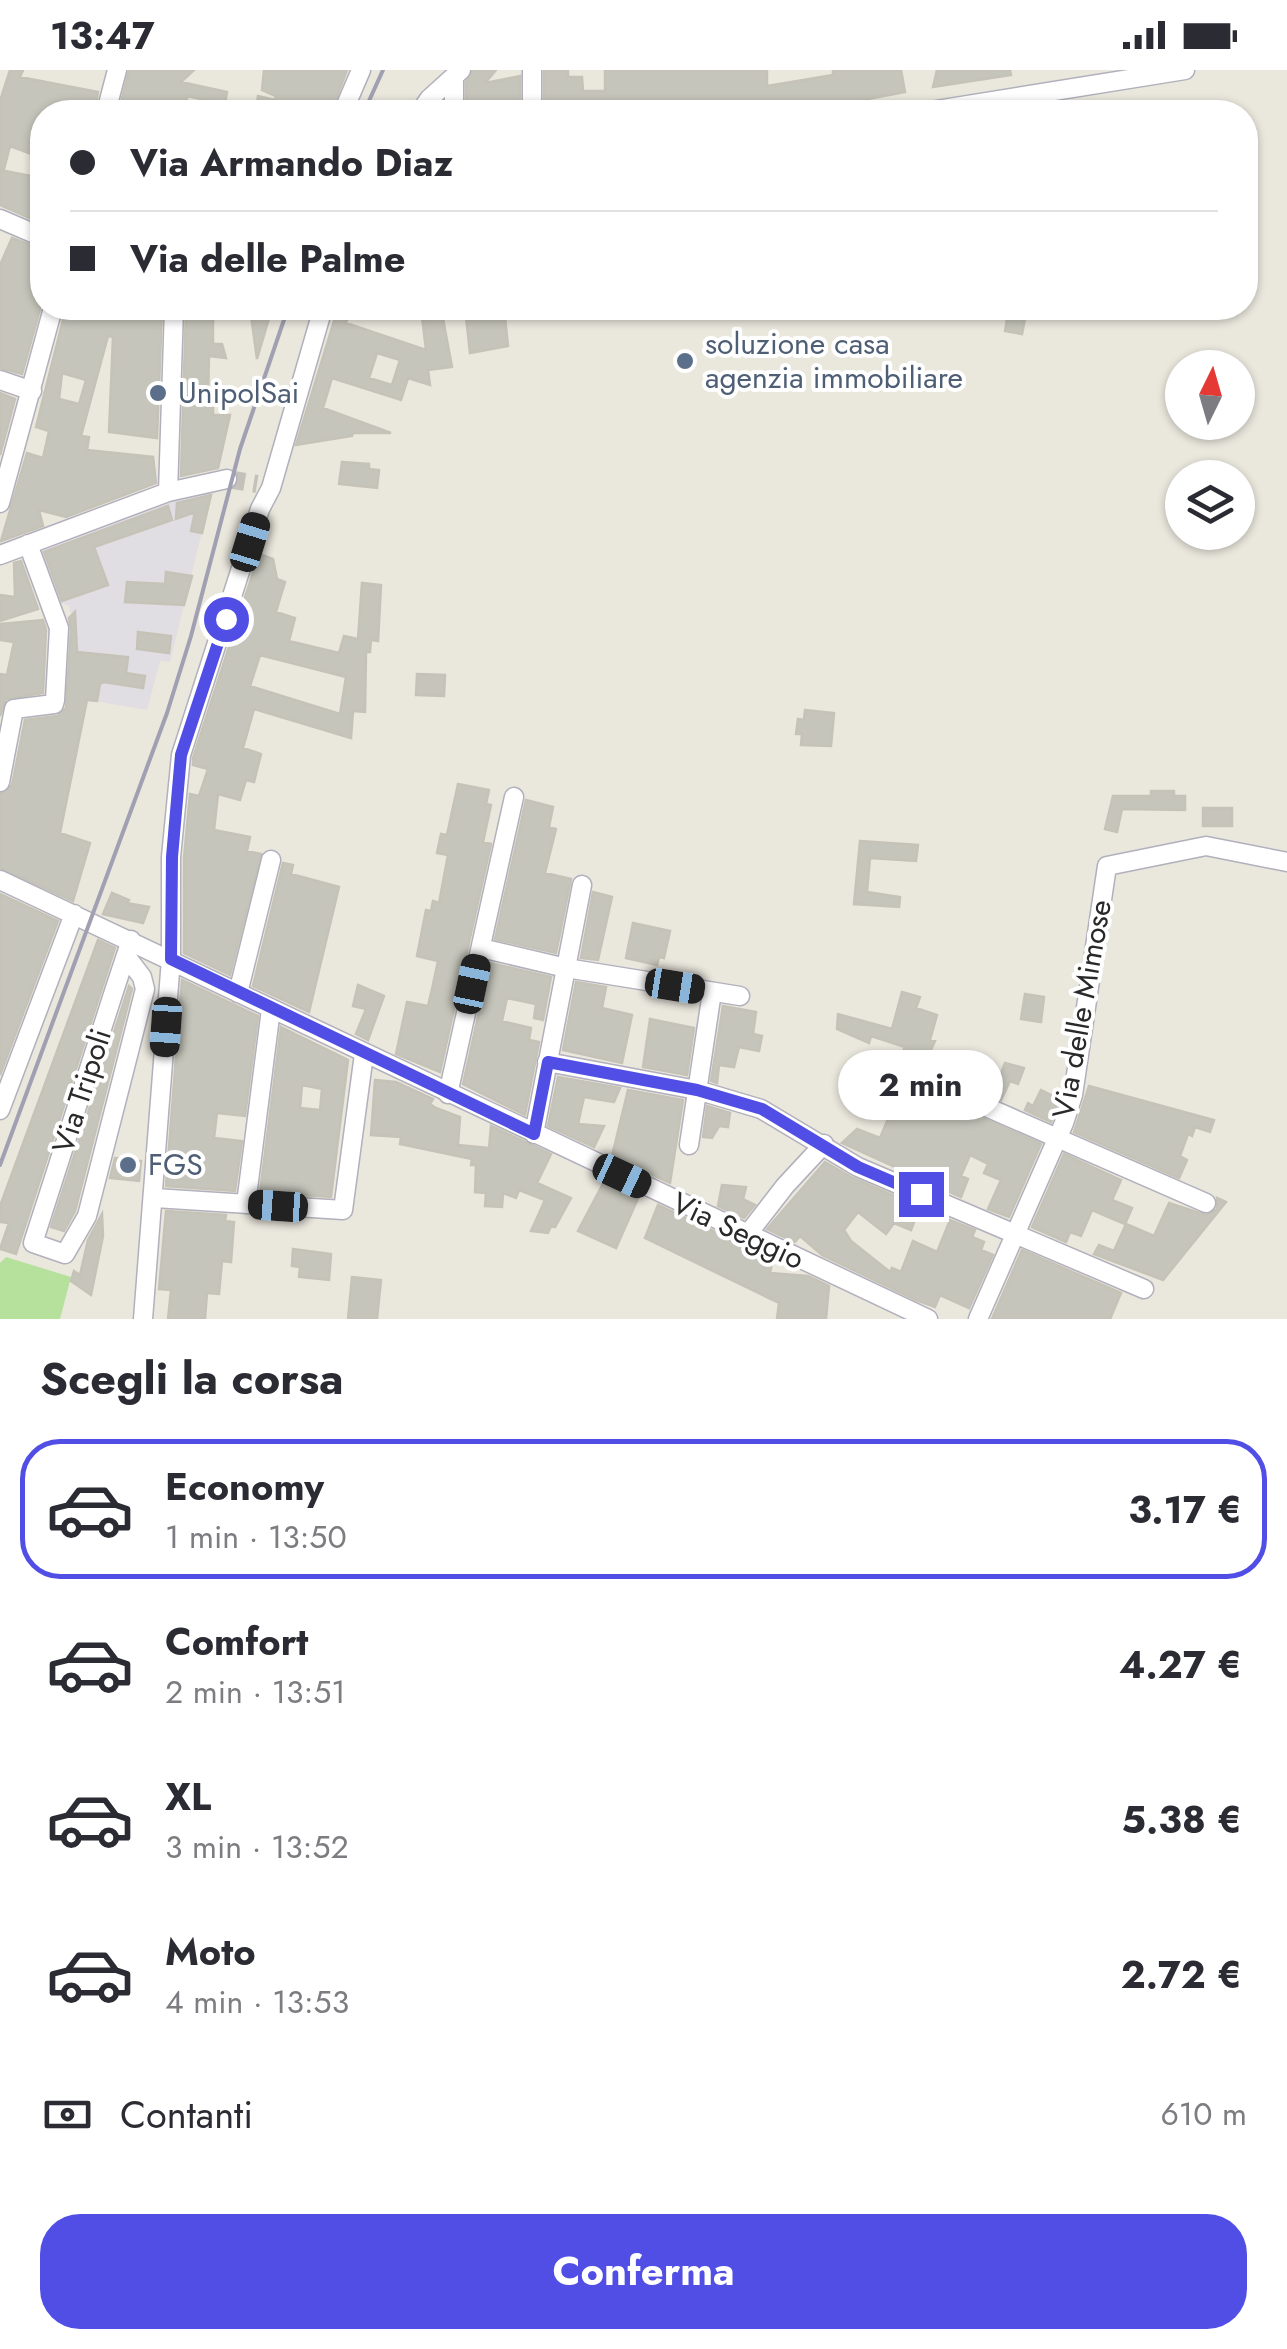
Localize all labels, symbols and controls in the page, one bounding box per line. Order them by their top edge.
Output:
text: 13:47 [50,8,155,63]
text: Via Armando Diaz [130,135,453,190]
text: Via delle Palme [130,231,405,286]
place label: soluzione casa agenzia immobiliare [705,322,963,399]
marker: soluzione casa agenzia immobiliare [674,350,696,372]
north arrow [1165,350,1255,440]
map controls [1165,350,1255,550]
place label: UnipolSai [178,371,299,414]
marker: UnipolSai [147,382,169,404]
button: layers [1165,460,1255,550]
car [227,509,273,575]
route start [204,597,249,642]
street label: Via delle Mimose [1041,896,1122,1122]
car [451,952,493,1016]
car [643,966,707,1006]
car [149,996,183,1058]
street label: Via Tripoli [41,1023,122,1159]
callout: 2 min [838,1049,1004,1119]
text: 2 min [878,1062,963,1108]
place label: FGS [148,1143,203,1186]
car [588,1150,656,1202]
marker: FGS [117,1154,139,1176]
route end [899,1172,944,1217]
street label: Via Seggio [665,1181,811,1280]
car [247,1189,309,1223]
text: Scegli la corsa [40,1346,344,1411]
text: Economy [165,1459,324,1514]
icon: car [45,1464,135,1554]
text: 3.17 € [1128,1482,1242,1537]
text: 1 min · 13:50 [165,1514,347,1560]
text: Comfort [165,1614,308,1669]
icon: car [45,1619,135,1709]
text: 4.27 € [1119,1637,1242,1692]
text: 2 min · 13:51 [165,1669,346,1715]
text: XL [165,1769,211,1824]
icon: car [45,1774,135,1864]
text: 5.38 € [1122,1792,1242,1847]
text: 3 min · 13:52 [165,1824,349,1870]
text: Moto [165,1924,256,1979]
icon: car [45,1929,135,2019]
text: 2.72 € [1121,1947,1242,2002]
text: 4 min · 13:53 [165,1979,349,2025]
icon: cash [40,2087,95,2142]
text: Contanti [120,2087,253,2142]
text: 610 m [1160,2091,1247,2137]
button: Conferma [40,2214,1247,2329]

